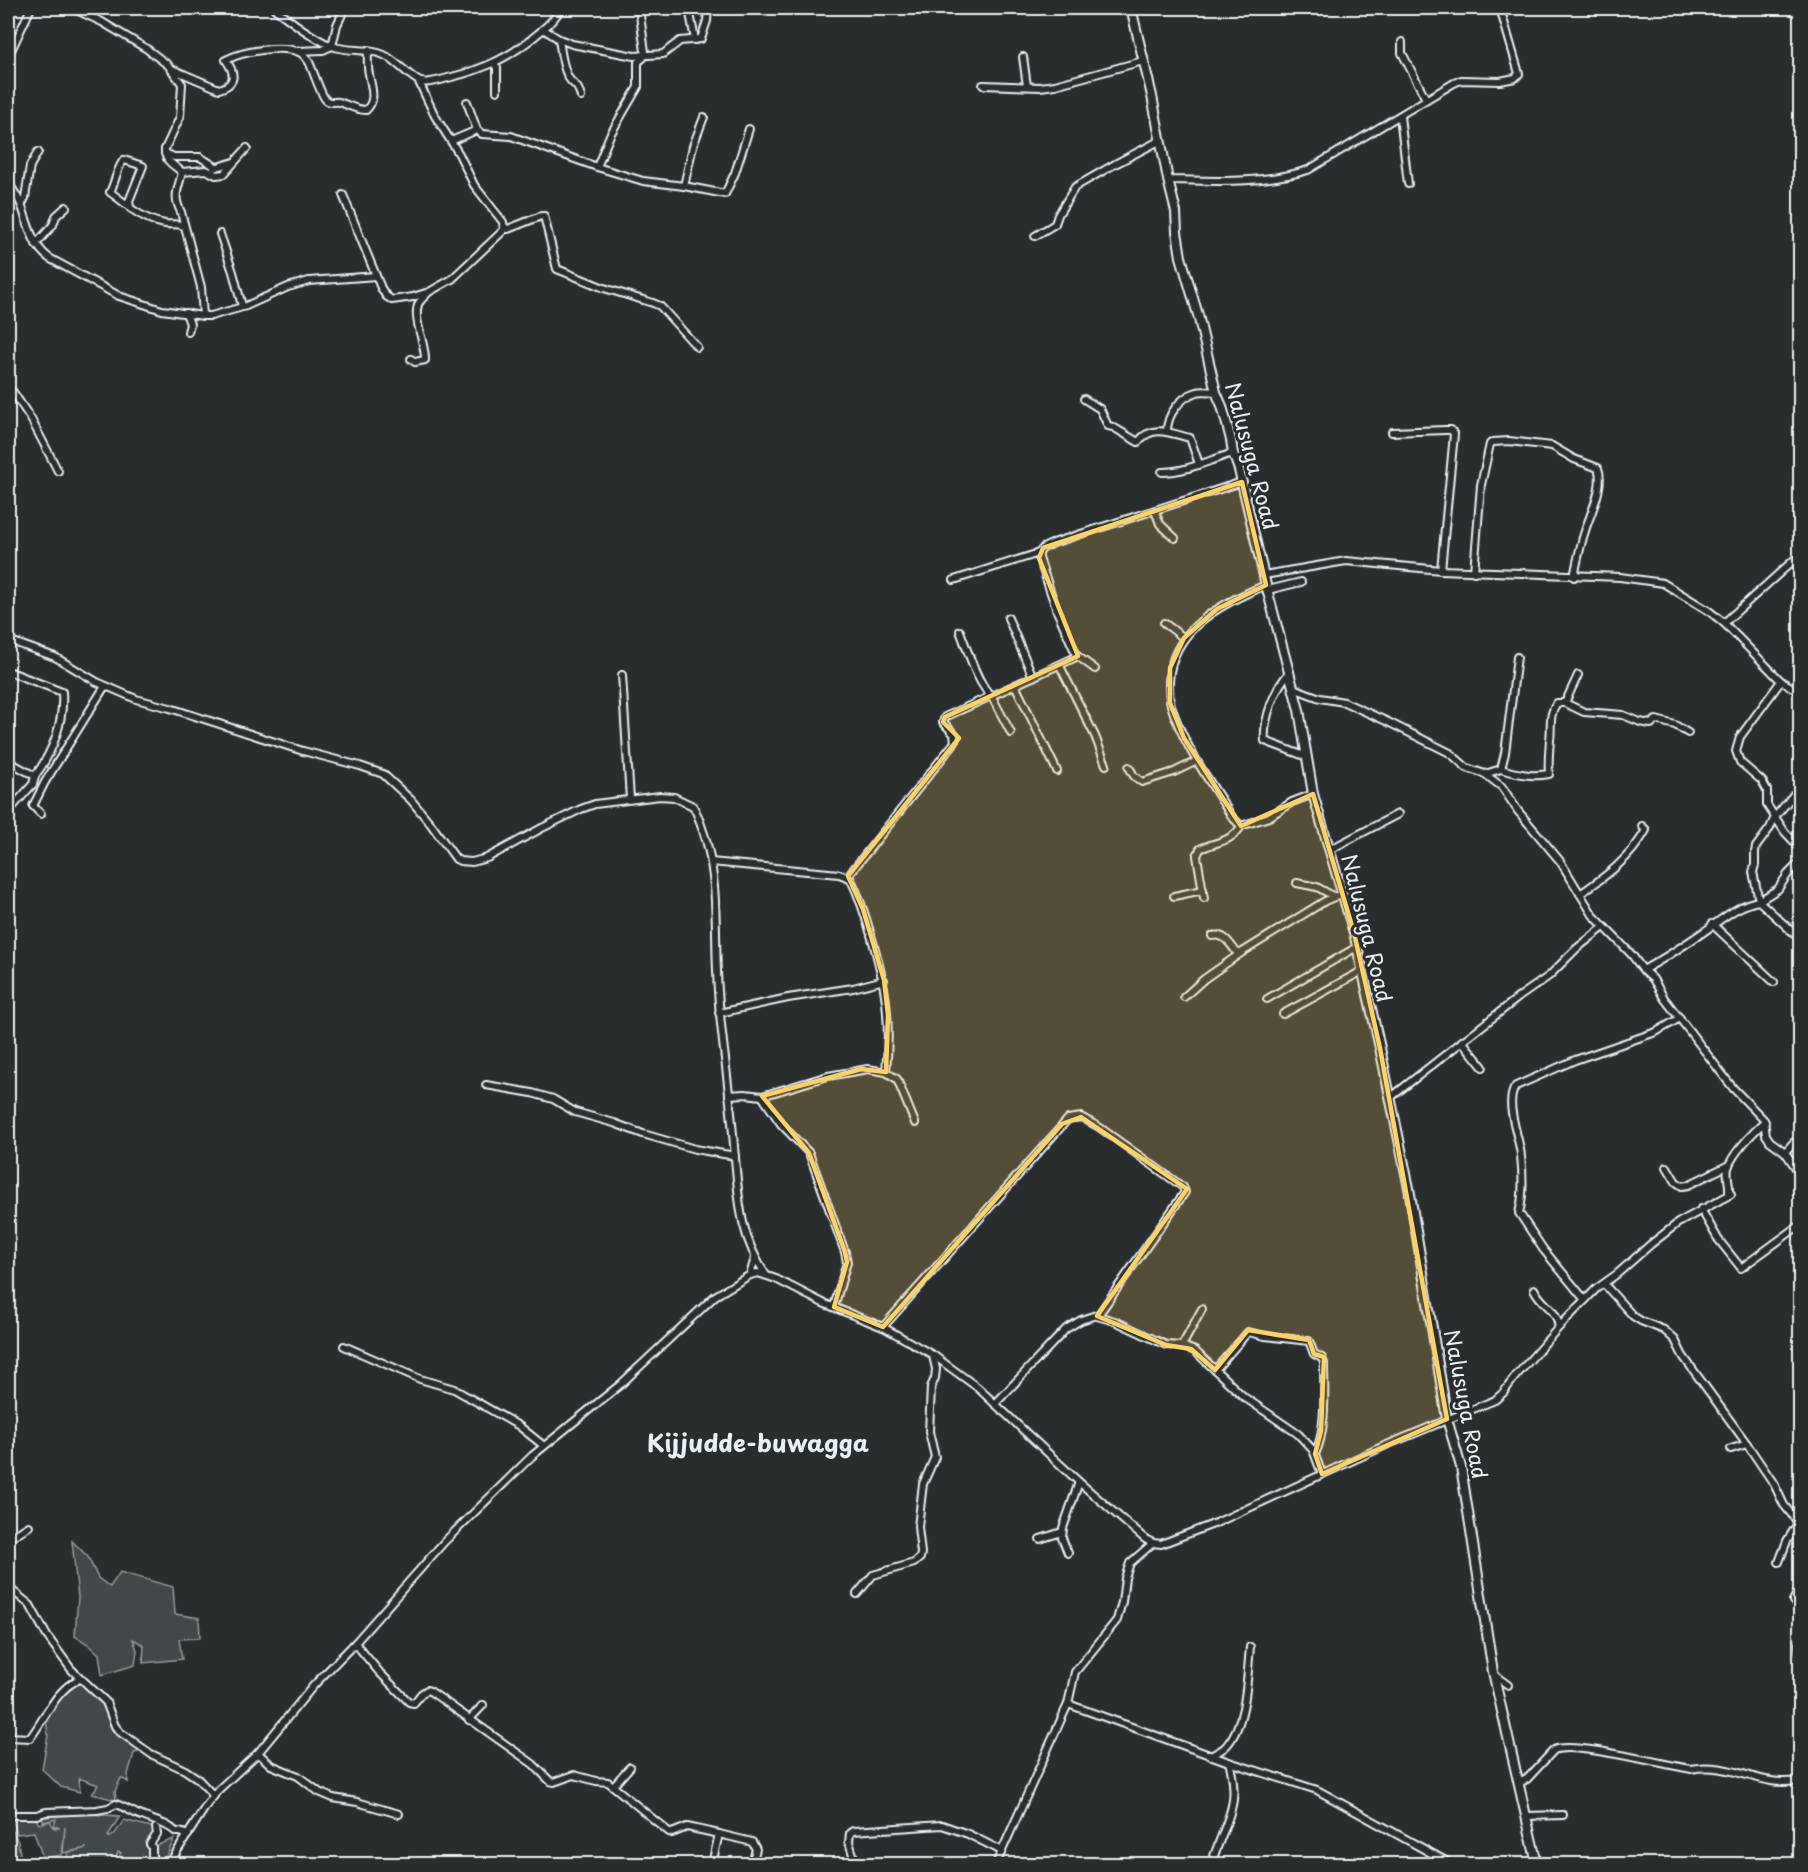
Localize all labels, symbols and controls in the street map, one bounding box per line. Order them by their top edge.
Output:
street label: Nalusuga Road [1218,379,1288,533]
street label: Nalusuga Road [1334,851,1402,1005]
street label: Nalusuga Road [1437,1327,1497,1481]
district label: Kijjudde-buwagga [647,1424,870,1460]

